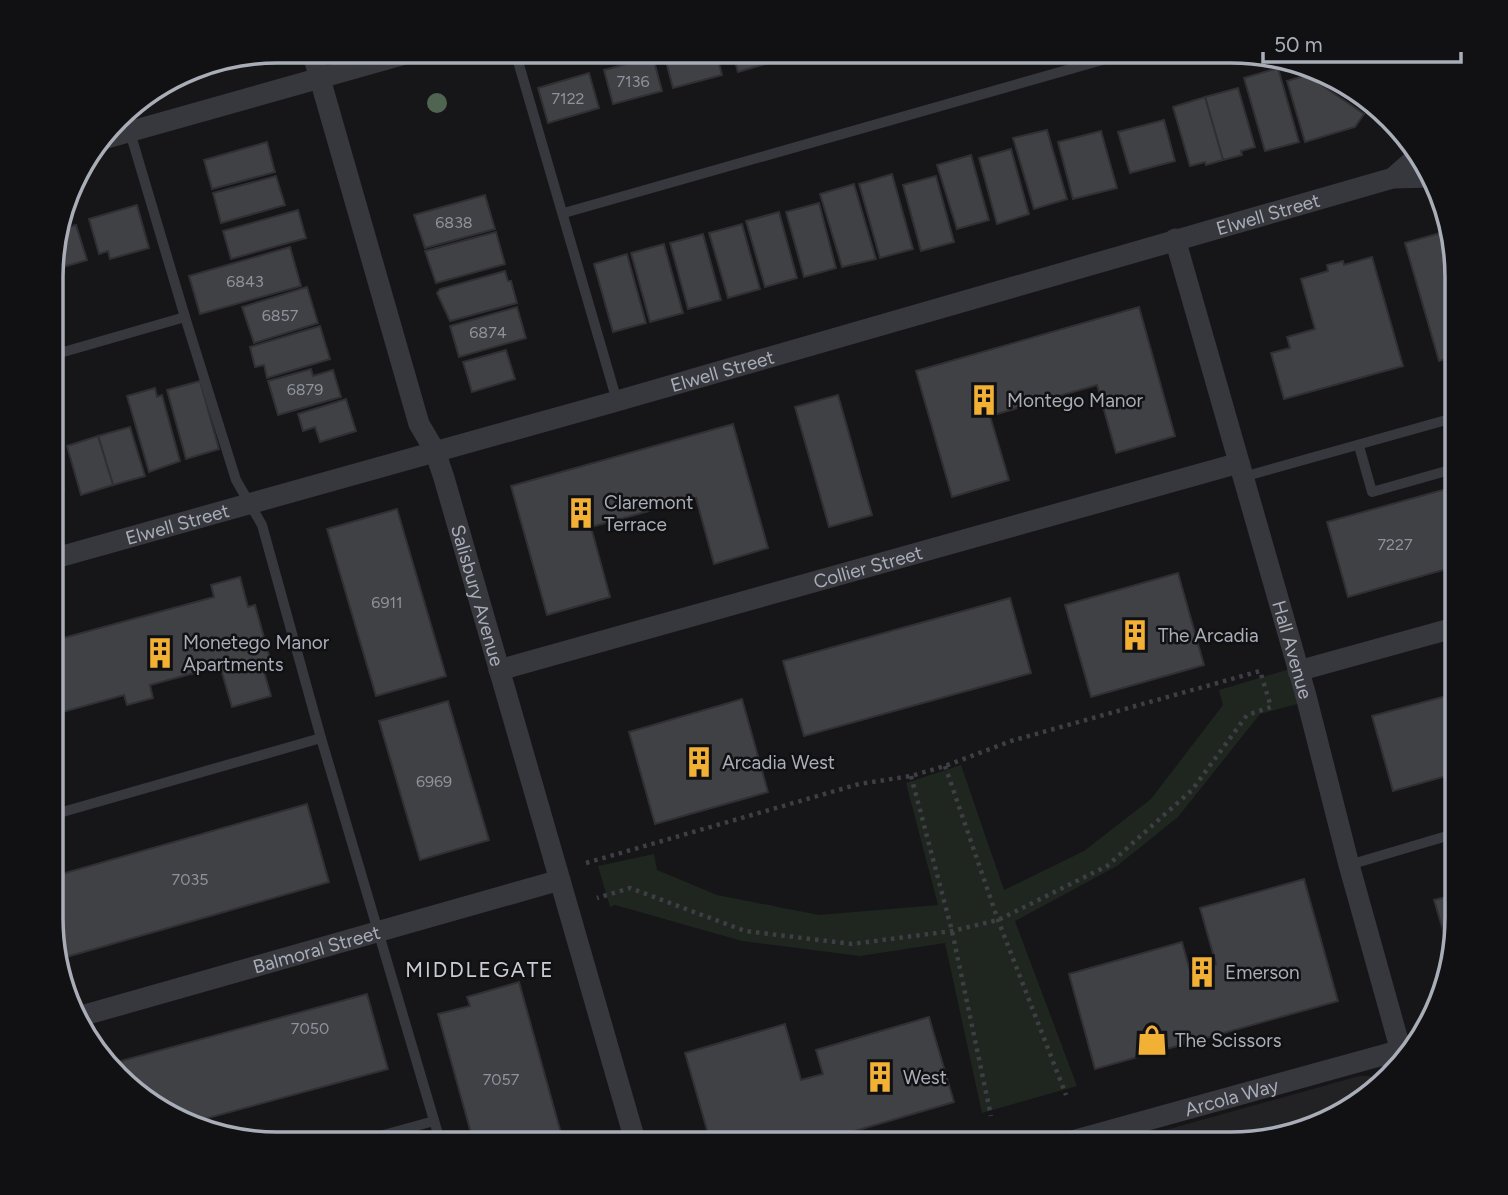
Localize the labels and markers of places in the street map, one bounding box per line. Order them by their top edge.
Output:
building icon: Montego Manor [967,383,1001,417]
place label: Montego Manor [1007,389,1143,412]
place label: Claremont Terrace [604,491,693,536]
building icon: Claremont Terrace [564,496,598,530]
building icon: The Arcadia [1118,618,1152,652]
place label: The Arcadia [1158,624,1259,647]
place label: Monetego Manor Apartments [183,631,330,676]
building icon: Monetego Manor Apartments [143,636,177,670]
building icon: Arcadia West [682,745,716,779]
place label: Arcadia West [722,751,835,774]
building icon: Emerson [1185,955,1219,989]
place label: Emerson [1225,961,1300,984]
shop icon: The Scissors [1135,1023,1169,1057]
place label: The Scissors [1175,1029,1282,1052]
building icon: West [863,1060,897,1094]
place label: West [903,1066,947,1089]

